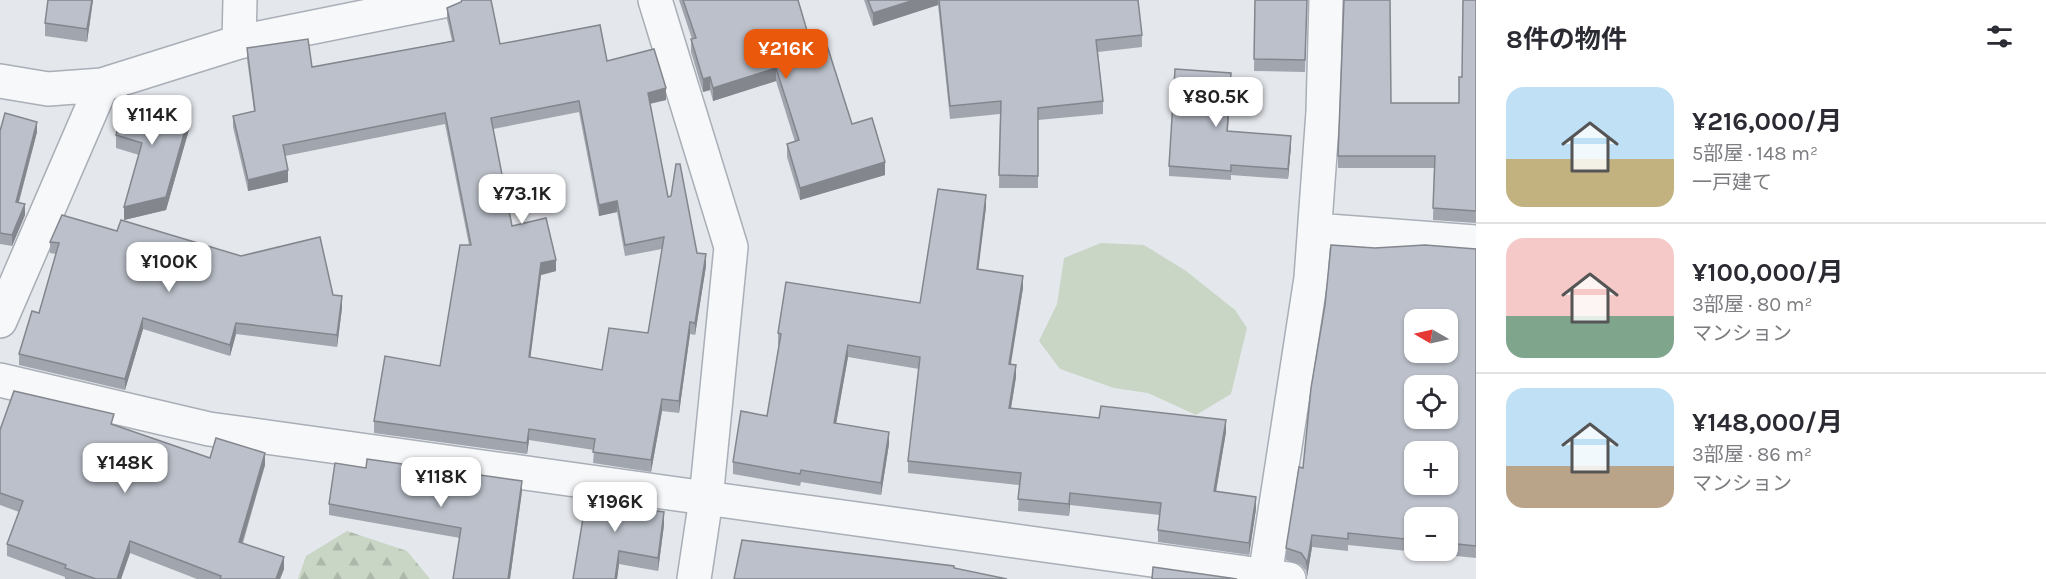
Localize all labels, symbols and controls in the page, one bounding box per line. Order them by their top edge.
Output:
icon: filters [1983,20,2016,53]
text: 8件の物件 [1506,24,1627,55]
pin: ¥216K [744,29,828,80]
text: ¥216K [758,37,814,60]
pin: ¥80.5K [1167,77,1265,128]
text: ¥80.5K [1183,85,1249,108]
pin: ¥114K [110,95,194,146]
text: ¥114K [127,103,177,126]
text: ¥216,000/月 [1692,106,1842,137]
icon: home [1554,111,1626,183]
text: 5部屋 · 148 m² [1692,142,1818,165]
text: 一戸建て [1692,171,1772,194]
pin: ¥73.1K [473,174,571,225]
text: ¥73.1K [493,182,551,205]
pin: ¥100K [127,242,211,293]
text: ¥100K [140,250,198,273]
text: ¥100,000/月 [1692,257,1844,288]
icon: home [1554,262,1626,334]
text: 3部屋 · 80 m² [1692,293,1813,316]
north arrow [1404,309,1458,363]
map controls [1404,309,1458,561]
text: マンション [1692,322,1792,345]
button: locate [1404,375,1458,429]
text: ¥148,000/月 [1692,407,1843,438]
icon: home [1554,412,1626,484]
button: + [1404,441,1458,495]
pin: ¥148K [83,443,167,494]
text: 3部屋 · 86 m² [1692,443,1812,466]
text: ¥148K [97,451,153,474]
pin: ¥118K [399,457,483,508]
text: ¥118K [415,465,467,488]
text: マンション [1692,472,1792,495]
pin: ¥196K [573,482,657,533]
text: ¥196K [587,490,643,513]
button: − [1404,507,1458,561]

